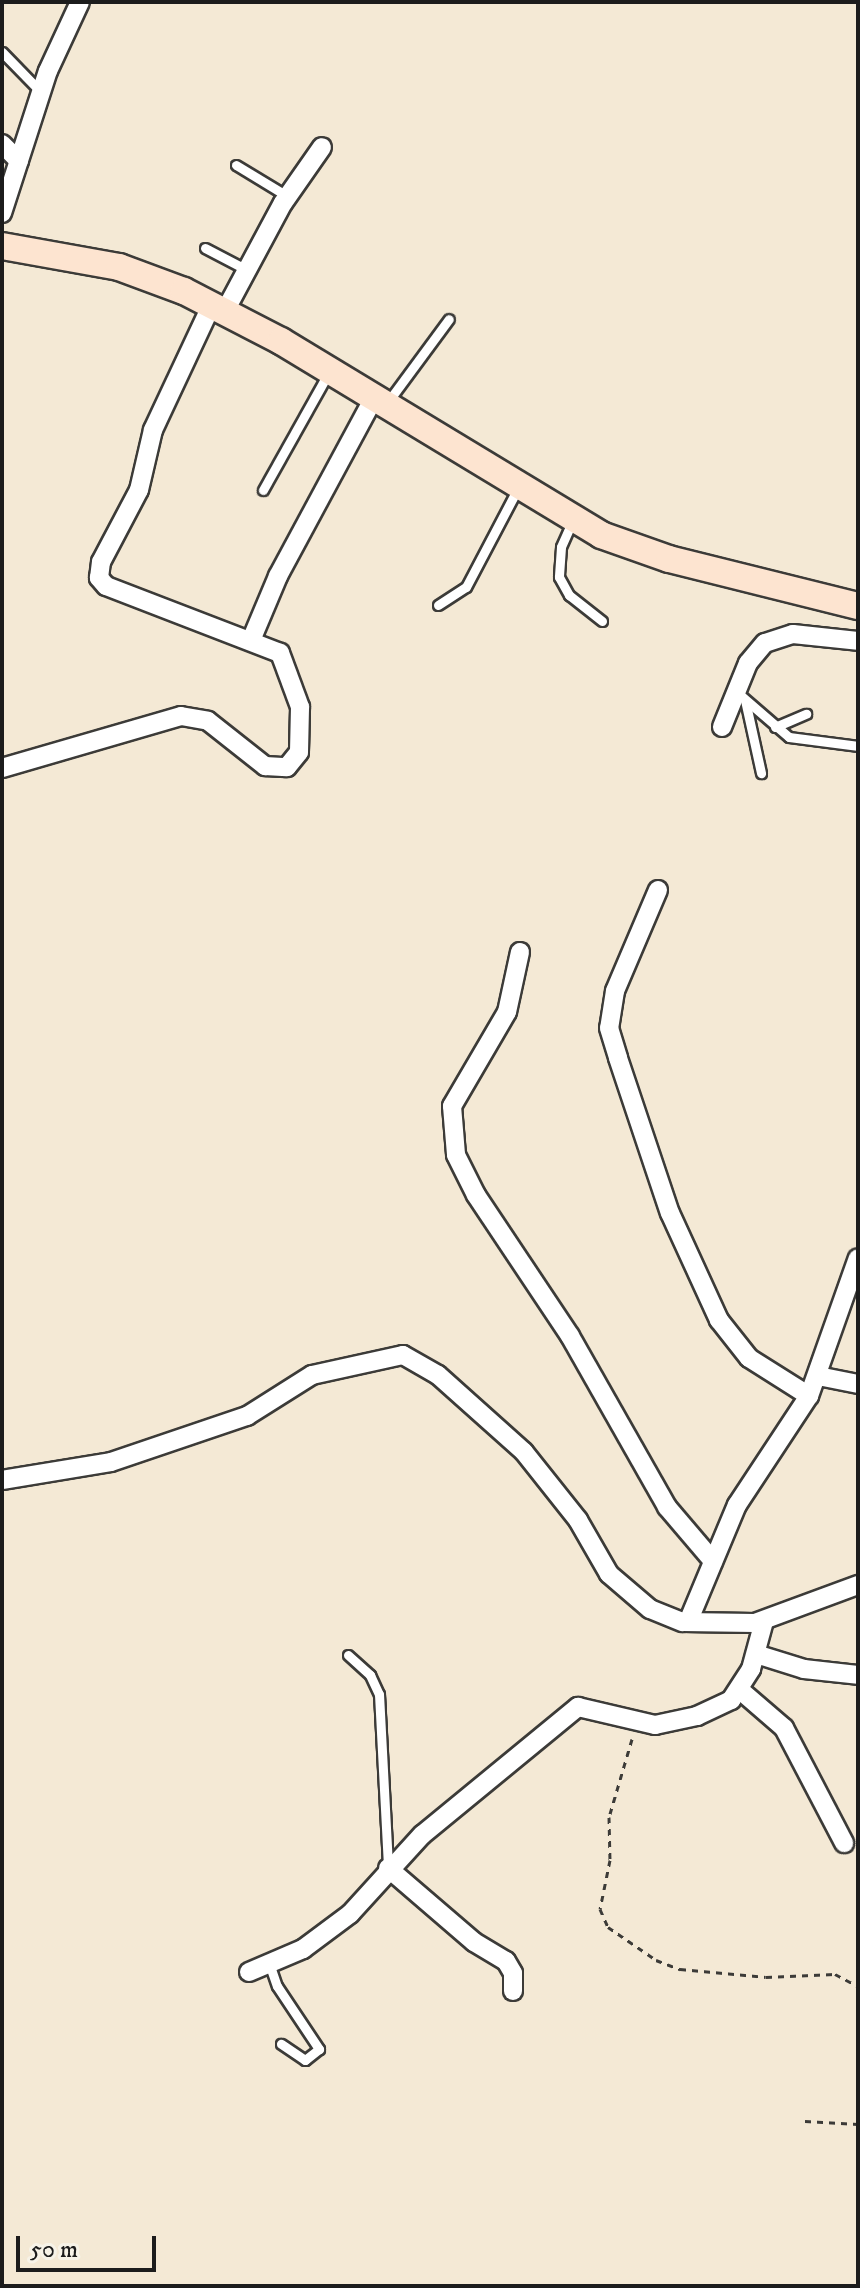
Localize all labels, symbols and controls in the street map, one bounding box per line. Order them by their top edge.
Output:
scale bar [20,2220,160,2270]
text: 50 m [30,2235,78,2265]

